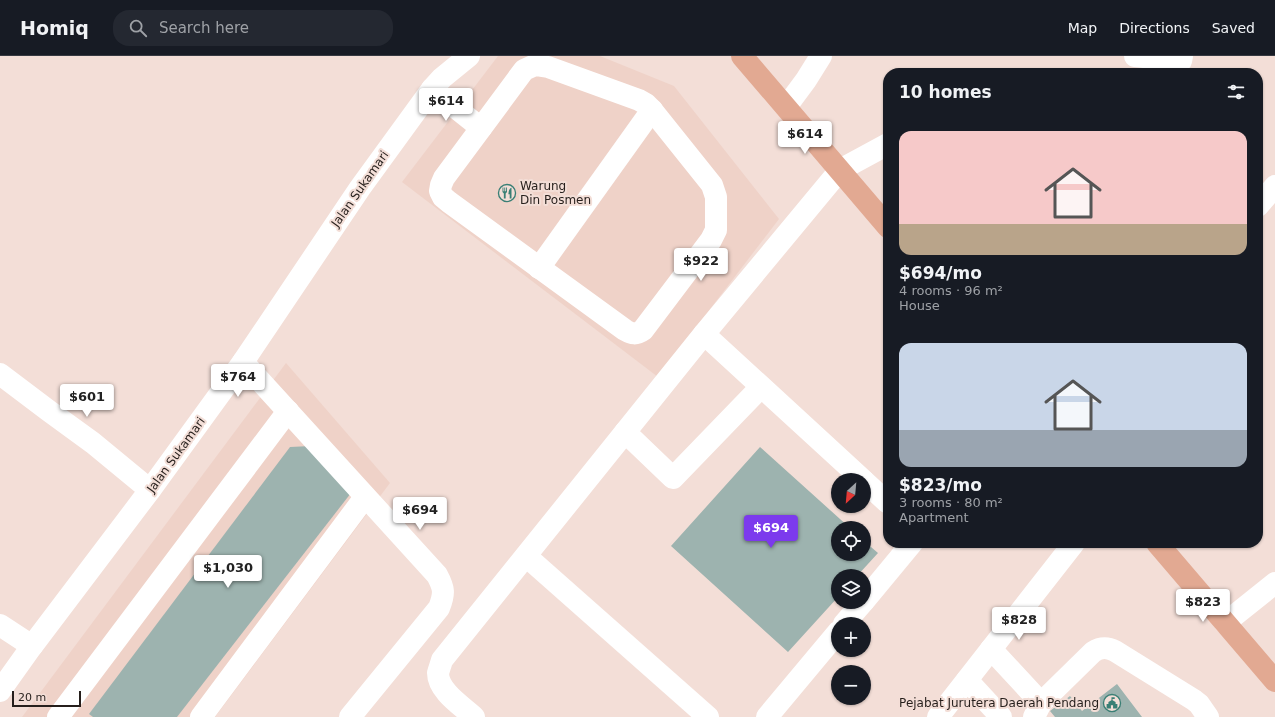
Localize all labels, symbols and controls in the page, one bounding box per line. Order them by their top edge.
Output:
search box [113,10,393,46]
text: Homiq [20,17,89,39]
icon: search [127,17,149,39]
text: Search here [159,19,249,37]
text: Map [1068,20,1097,36]
text: Directions [1119,20,1190,36]
text: Saved [1212,20,1255,36]
icon: filters [1225,81,1247,103]
text: 10 homes [899,82,992,102]
pin: $614 [422,88,470,122]
text: $614 [428,93,464,108]
pin: $614 [781,121,829,155]
text: $614 [787,126,823,141]
street label: Jalan Sukamari [328,148,391,231]
icon: home [1037,157,1109,229]
place label: Warung Din Posmen [520,179,591,207]
restaurant icon: Warung Din Posmen [497,183,517,203]
pin: $922 [677,248,725,282]
text: $922 [683,253,719,268]
text: $694/mo [899,263,982,283]
text: 4 rooms · 96 m² [899,283,1003,298]
text: House [899,298,940,313]
pin: $764 [214,364,262,398]
text: $764 [220,369,256,384]
icon: home [1037,369,1109,441]
pin: $601 [63,384,111,418]
text: $601 [69,389,105,404]
street label: Jalan Sukamari [143,415,208,496]
north arrow [831,473,871,513]
map controls [831,473,871,705]
text: $823/mo [899,475,982,495]
text: 3 rooms · 80 m² [899,495,1003,510]
pin: $694 [396,497,444,531]
text: $694 [402,502,438,517]
text: Apartment [899,510,969,525]
pin: $694 [747,515,795,549]
text: $694 [753,520,789,535]
button: locate [831,521,871,561]
pin: $1,030 [195,555,261,589]
text: $1,030 [203,560,253,575]
button: layers [831,569,871,609]
pin: $823 [1179,589,1227,623]
text: $823 [1185,594,1221,609]
pin: $828 [995,607,1043,641]
text: $828 [1001,612,1037,627]
button: + [831,617,871,657]
button: − [831,665,871,705]
scale bar [12,689,81,708]
text: 20 m [18,691,46,704]
public building icon: Pejabat Jurutera Daerah Pendang [1102,693,1122,713]
place label: Pejabat Jurutera Daerah Pendang [899,696,1099,710]

